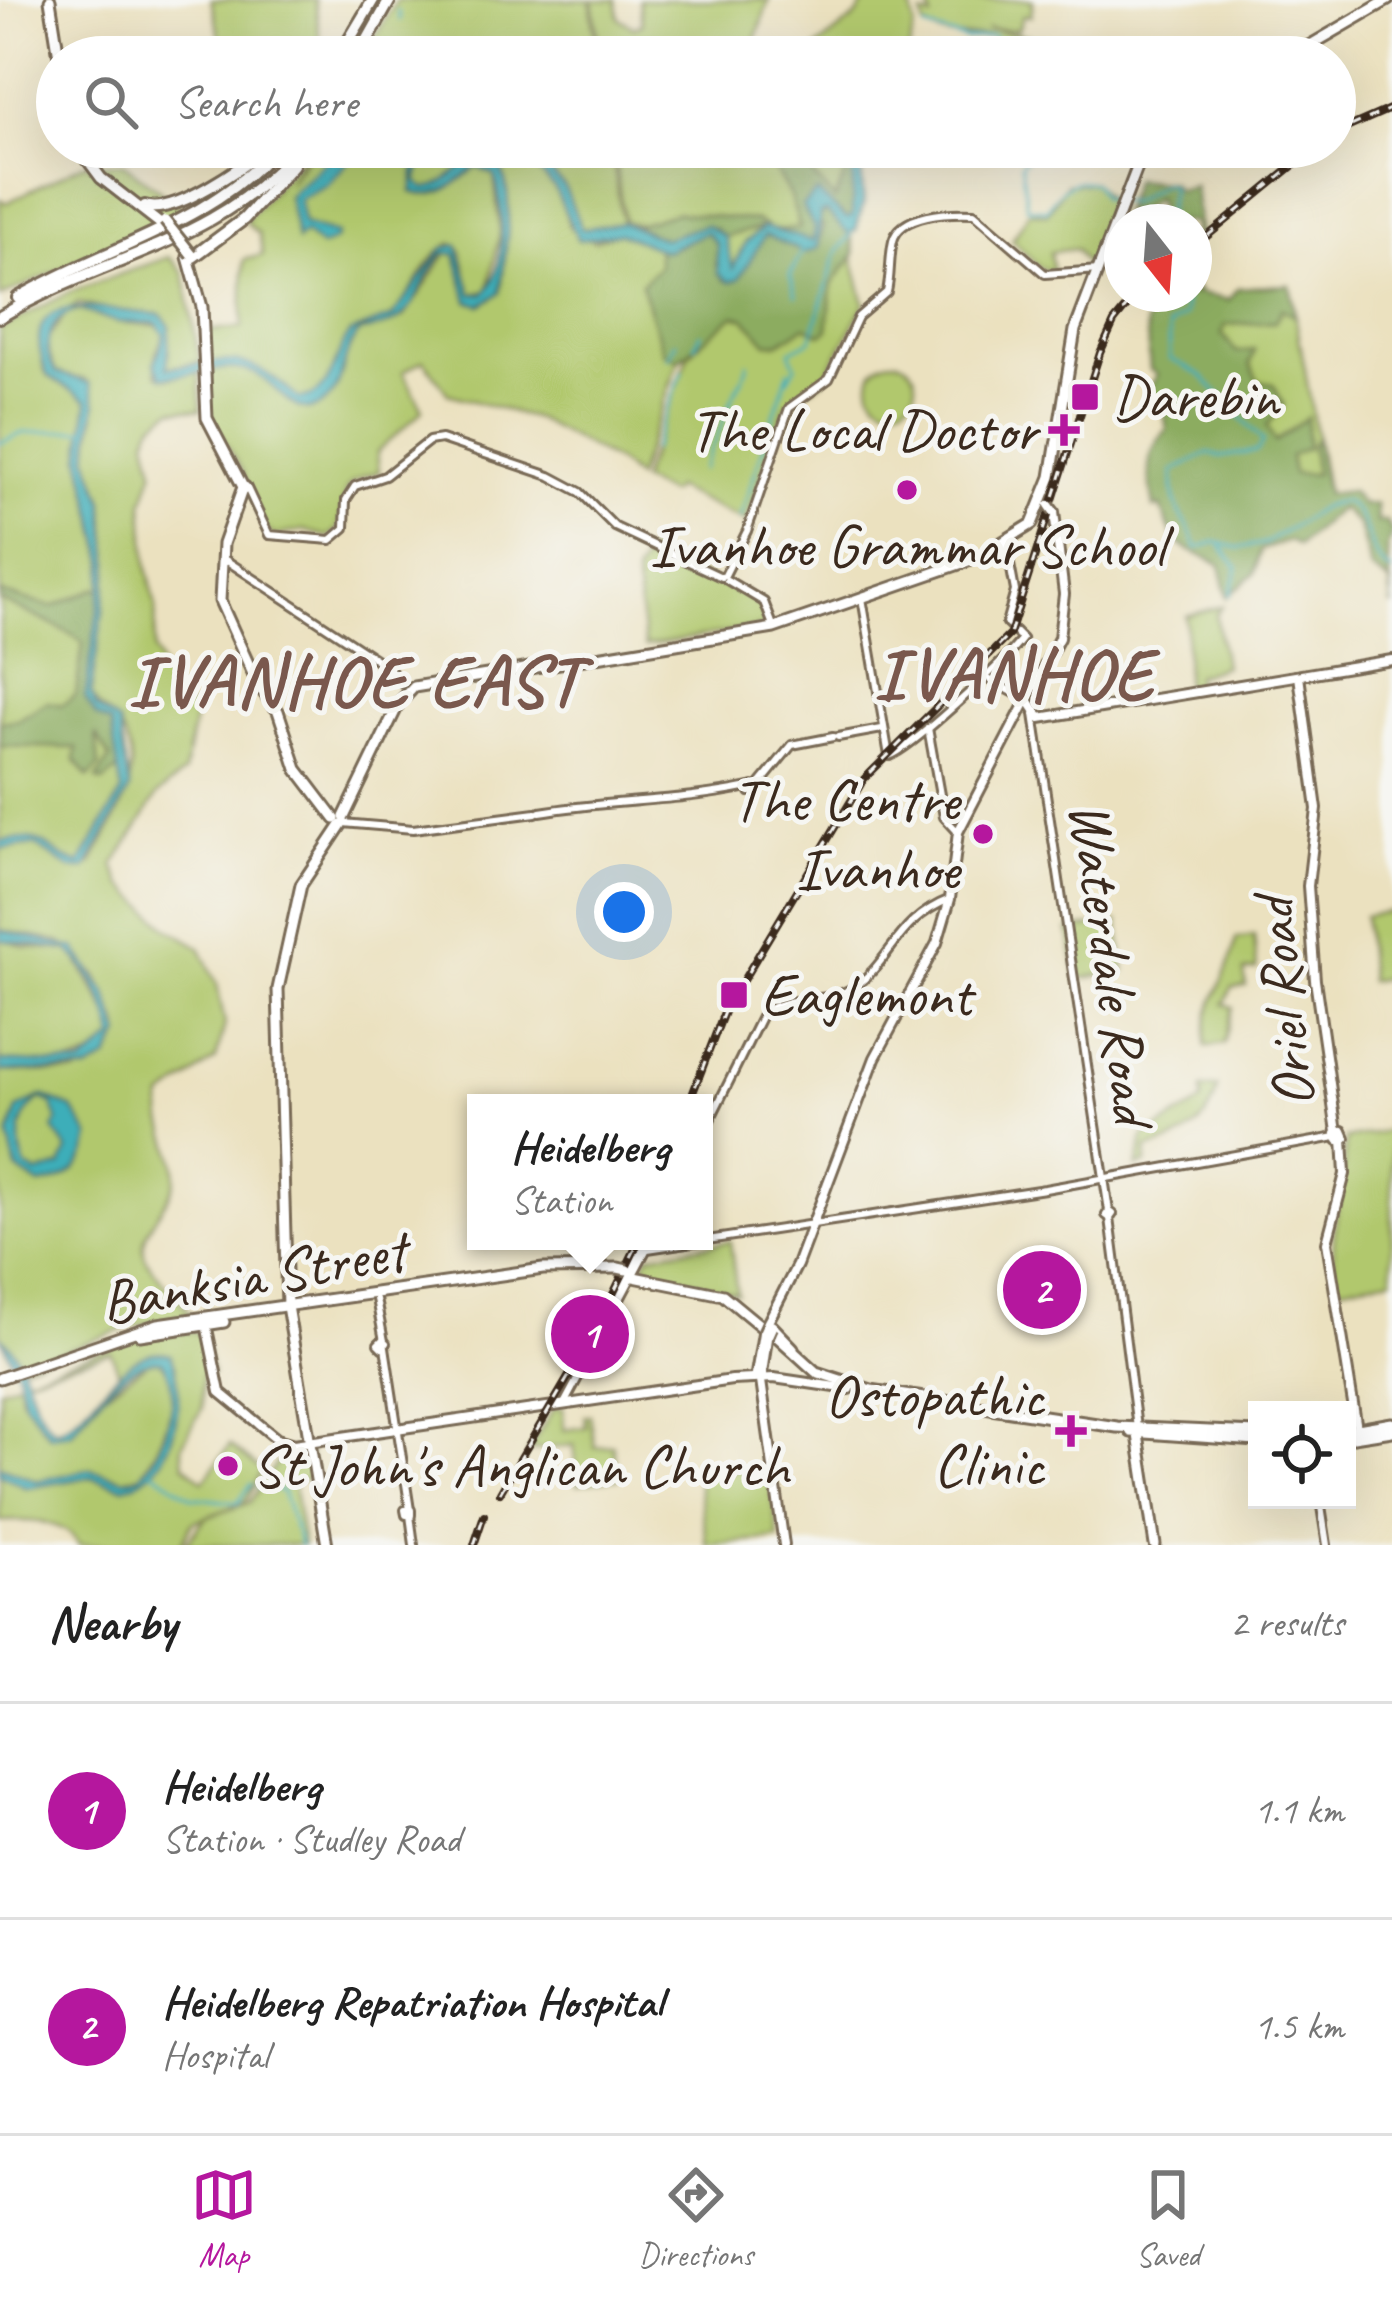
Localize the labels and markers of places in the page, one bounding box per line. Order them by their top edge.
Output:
place label: Darebin [1112,359,1281,435]
marker: Darebin [1069,381,1101,413]
place label: The Local Doctor [690,392,1041,468]
marker: The Local Doctor [1048,414,1080,446]
marker: Ivanhoe Grammar School [894,477,920,503]
place label: Ivanhoe Grammar School [650,508,1174,584]
place label: The Centre Ivanhoe [732,762,962,907]
marker: The Centre Ivanhoe [970,821,996,847]
place label: Eaglemont [761,957,977,1033]
marker: Eaglemont [718,979,750,1011]
pin: 2 [1003,1245,1081,1335]
pin: 1 [551,1289,629,1379]
place label: Ostopathic Clinic [825,1358,1046,1503]
marker: Ostopathic Clinic [1055,1415,1087,1447]
place label: St John's Anglican Church [252,1428,792,1504]
marker: St John's Anglican Church [215,1453,241,1479]

